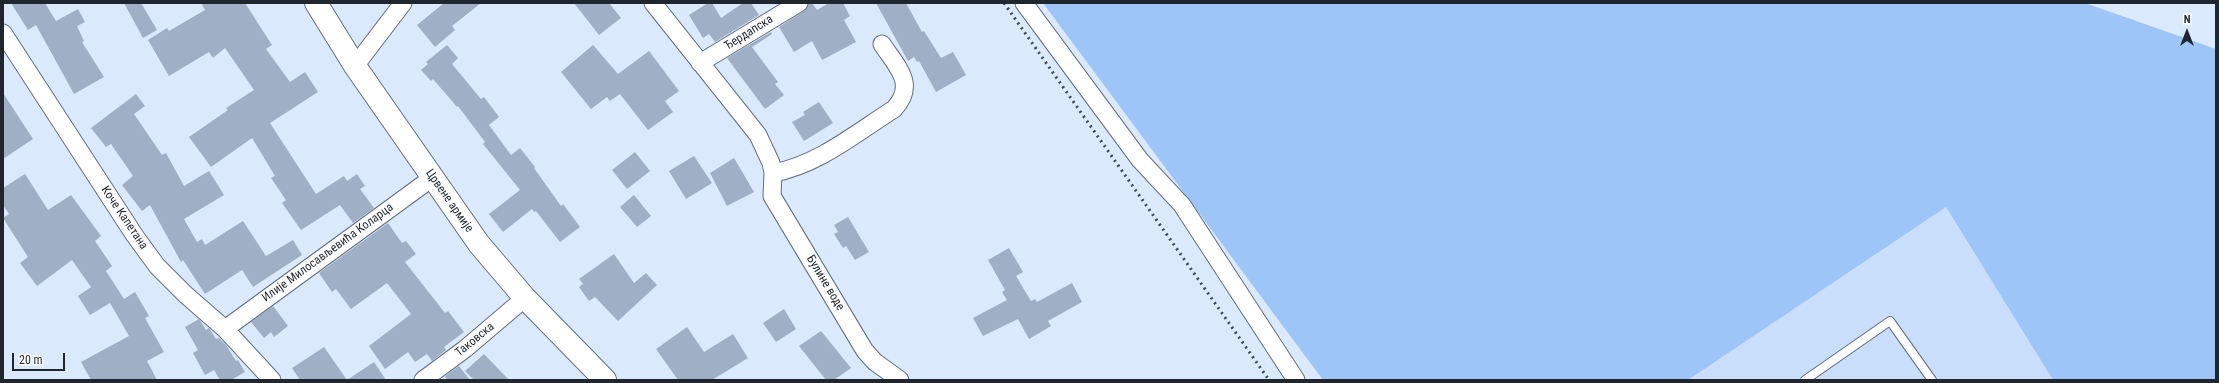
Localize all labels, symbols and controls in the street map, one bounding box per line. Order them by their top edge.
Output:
street label: Ђердапска [722,12,776,54]
north arrow [2167,12,2207,52]
text: N [2184,13,2190,26]
street label: Црвене армије [422,167,476,235]
street label: Коче Капетана [97,184,151,252]
street label: Илије Милосављевића Коларца [260,200,396,306]
street label: Булине воде [803,253,847,313]
street label: Таковска [453,320,497,360]
scale bar [14,345,67,371]
text: 20 m [19,353,43,367]

